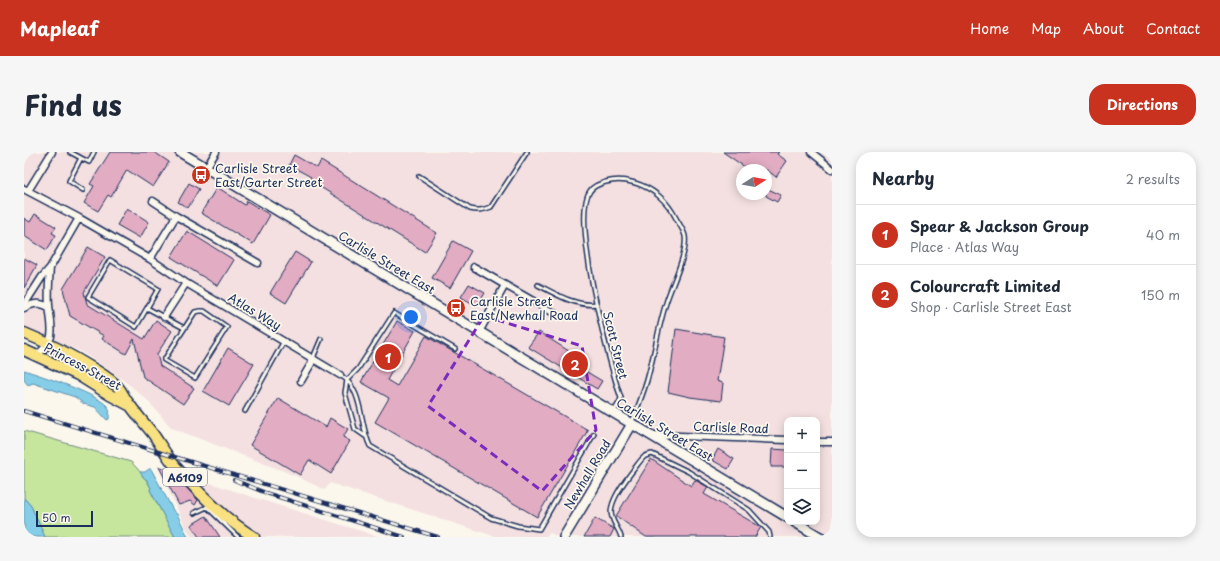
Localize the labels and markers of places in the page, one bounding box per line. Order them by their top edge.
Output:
place label: Carlisle Street East/Garter Street [215,159,323,191]
bus stop icon: Carlisle Street East/Garter Street [190,164,212,186]
place label: Carlisle Street East/Newhall Road [470,292,578,324]
bus stop icon: Carlisle Street East/Newhall Road [445,297,467,319]
pin: 1 [375,342,401,372]
pin: 2 [562,349,588,379]

